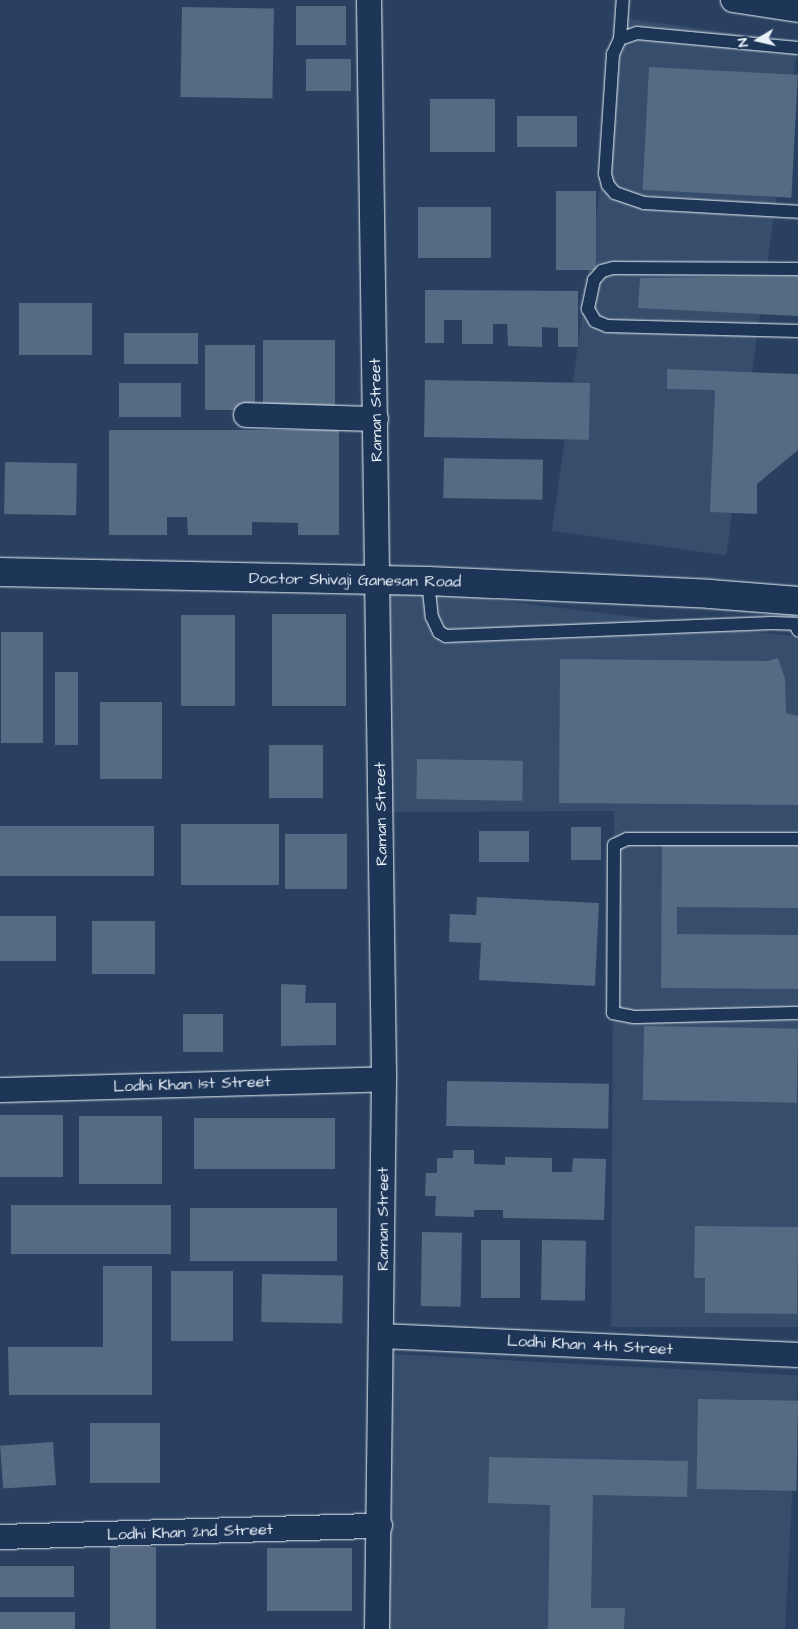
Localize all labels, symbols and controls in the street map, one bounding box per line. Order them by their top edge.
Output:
north arrow [733,15,783,65]
text: N [733,36,754,48]
street label: Raman Street [365,358,387,462]
street label: Doctor Shivaji Ganesan Road [249,569,461,591]
street label: Raman Street [370,762,392,866]
street label: Lodhi Khan 1st Street [113,1072,271,1096]
street label: Raman Street [373,1167,393,1271]
street label: Lodhi Khan 4th Street [506,1331,674,1359]
street label: Lodhi Khan 2nd Street [107,1520,273,1544]

